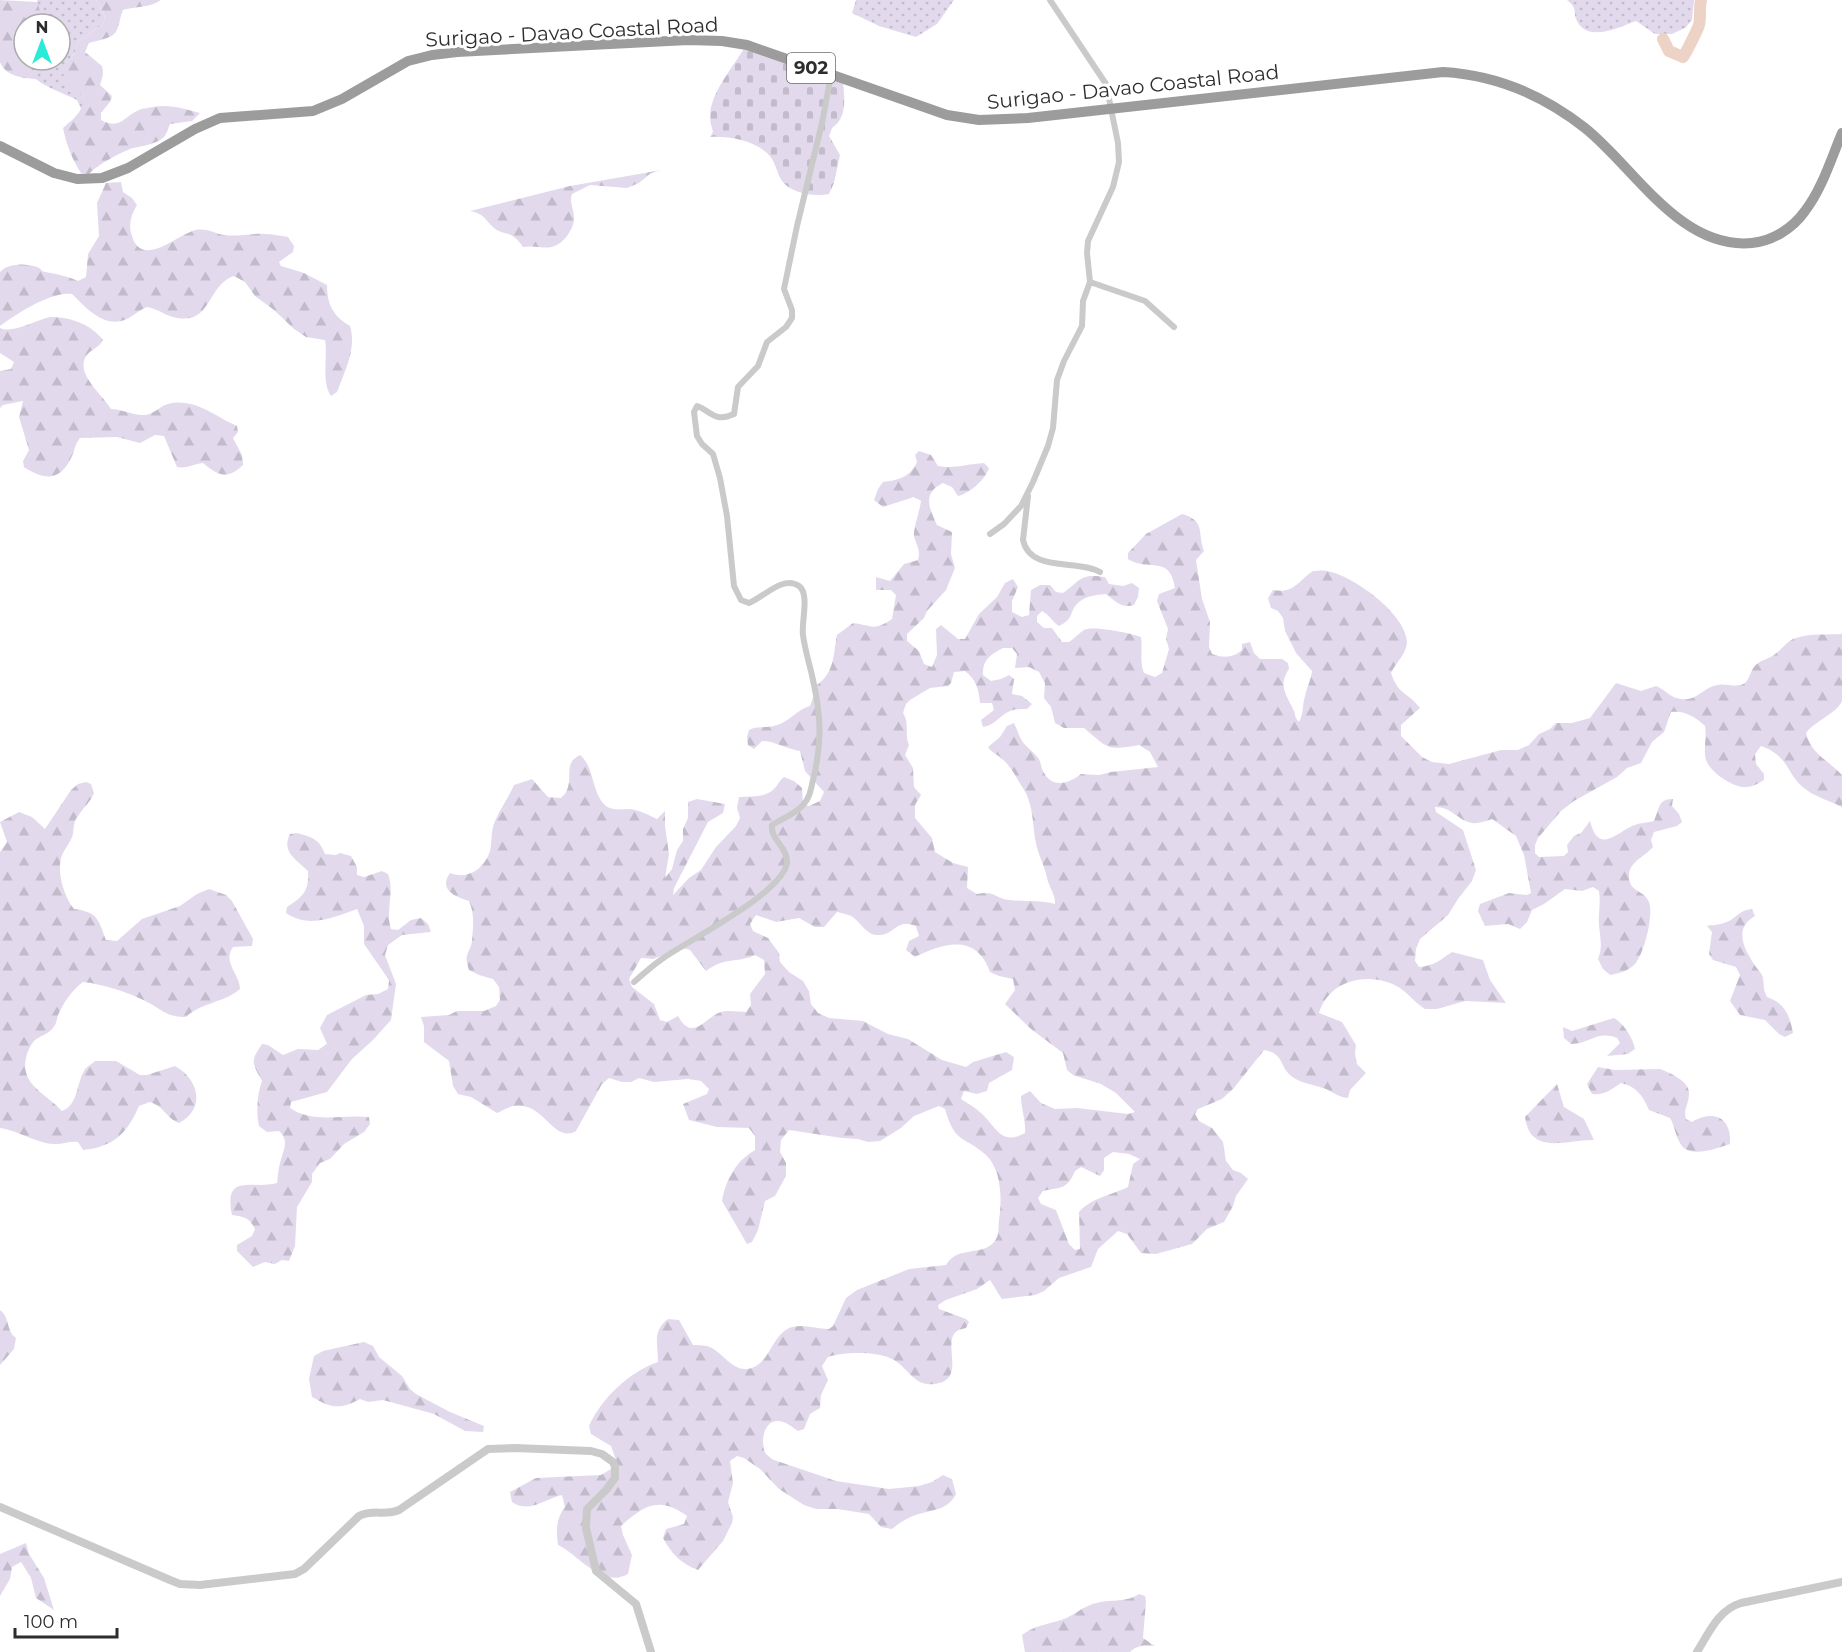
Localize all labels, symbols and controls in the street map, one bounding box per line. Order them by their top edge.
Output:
north arrow [12,12,72,72]
street label: Surigao - Davao Coastal Road [425,12,719,52]
text: N [36,18,48,37]
road number: 902 [787,53,835,83]
street label: Surigao - Davao Coastal Road [986,60,1280,114]
scale bar [15,1601,117,1639]
text: 100 m [24,1611,78,1633]

